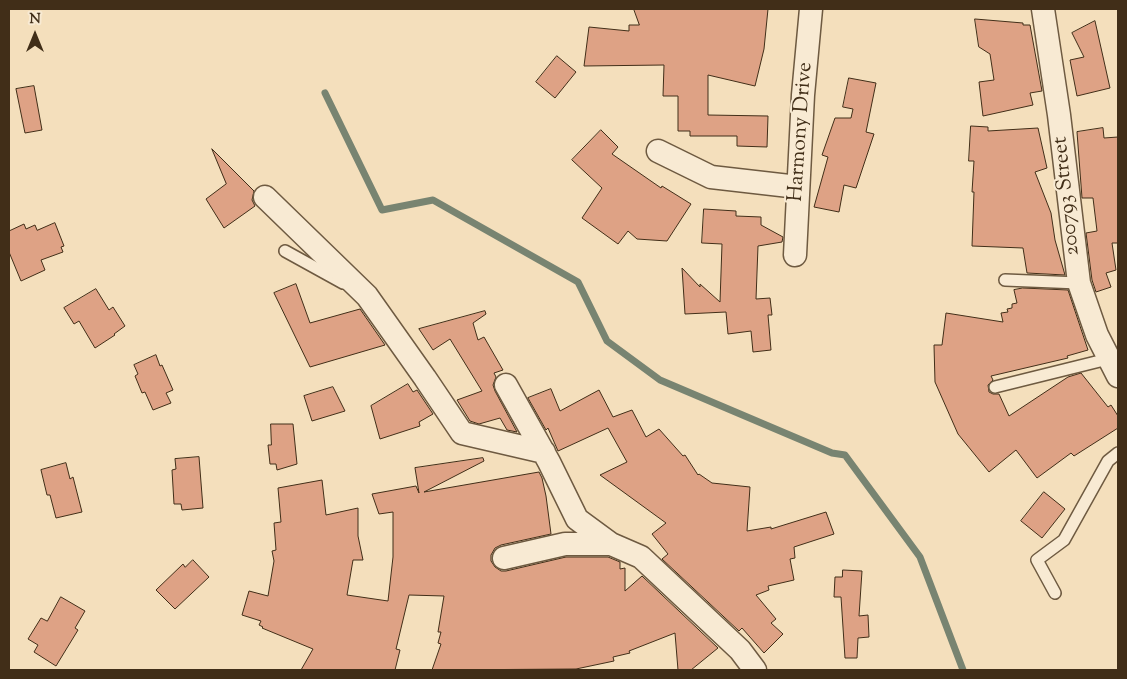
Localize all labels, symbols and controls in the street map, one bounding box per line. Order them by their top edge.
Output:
north arrow [10,10,60,60]
text: N [29,10,41,30]
street label: Harmony Drive [785,61,819,203]
street label: 200793 Street [1049,135,1087,257]

